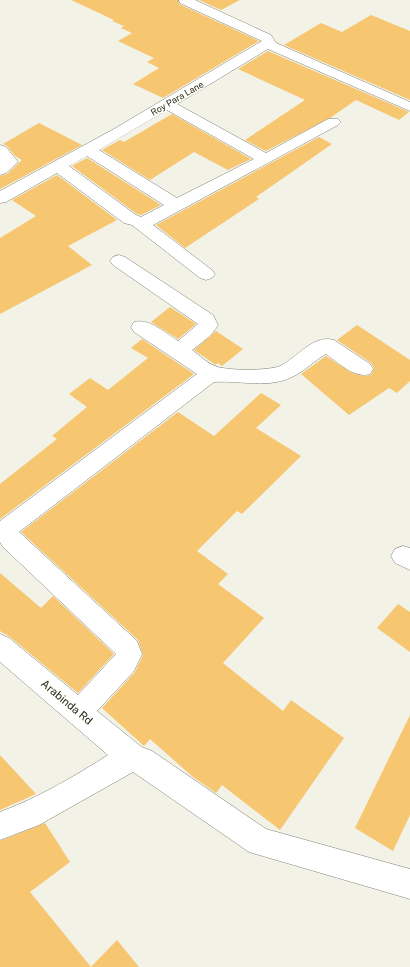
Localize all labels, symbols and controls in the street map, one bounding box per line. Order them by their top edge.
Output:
street label: Roy Para Lane [149,78,205,118]
street label: Arabinda Rd [39,677,95,727]

